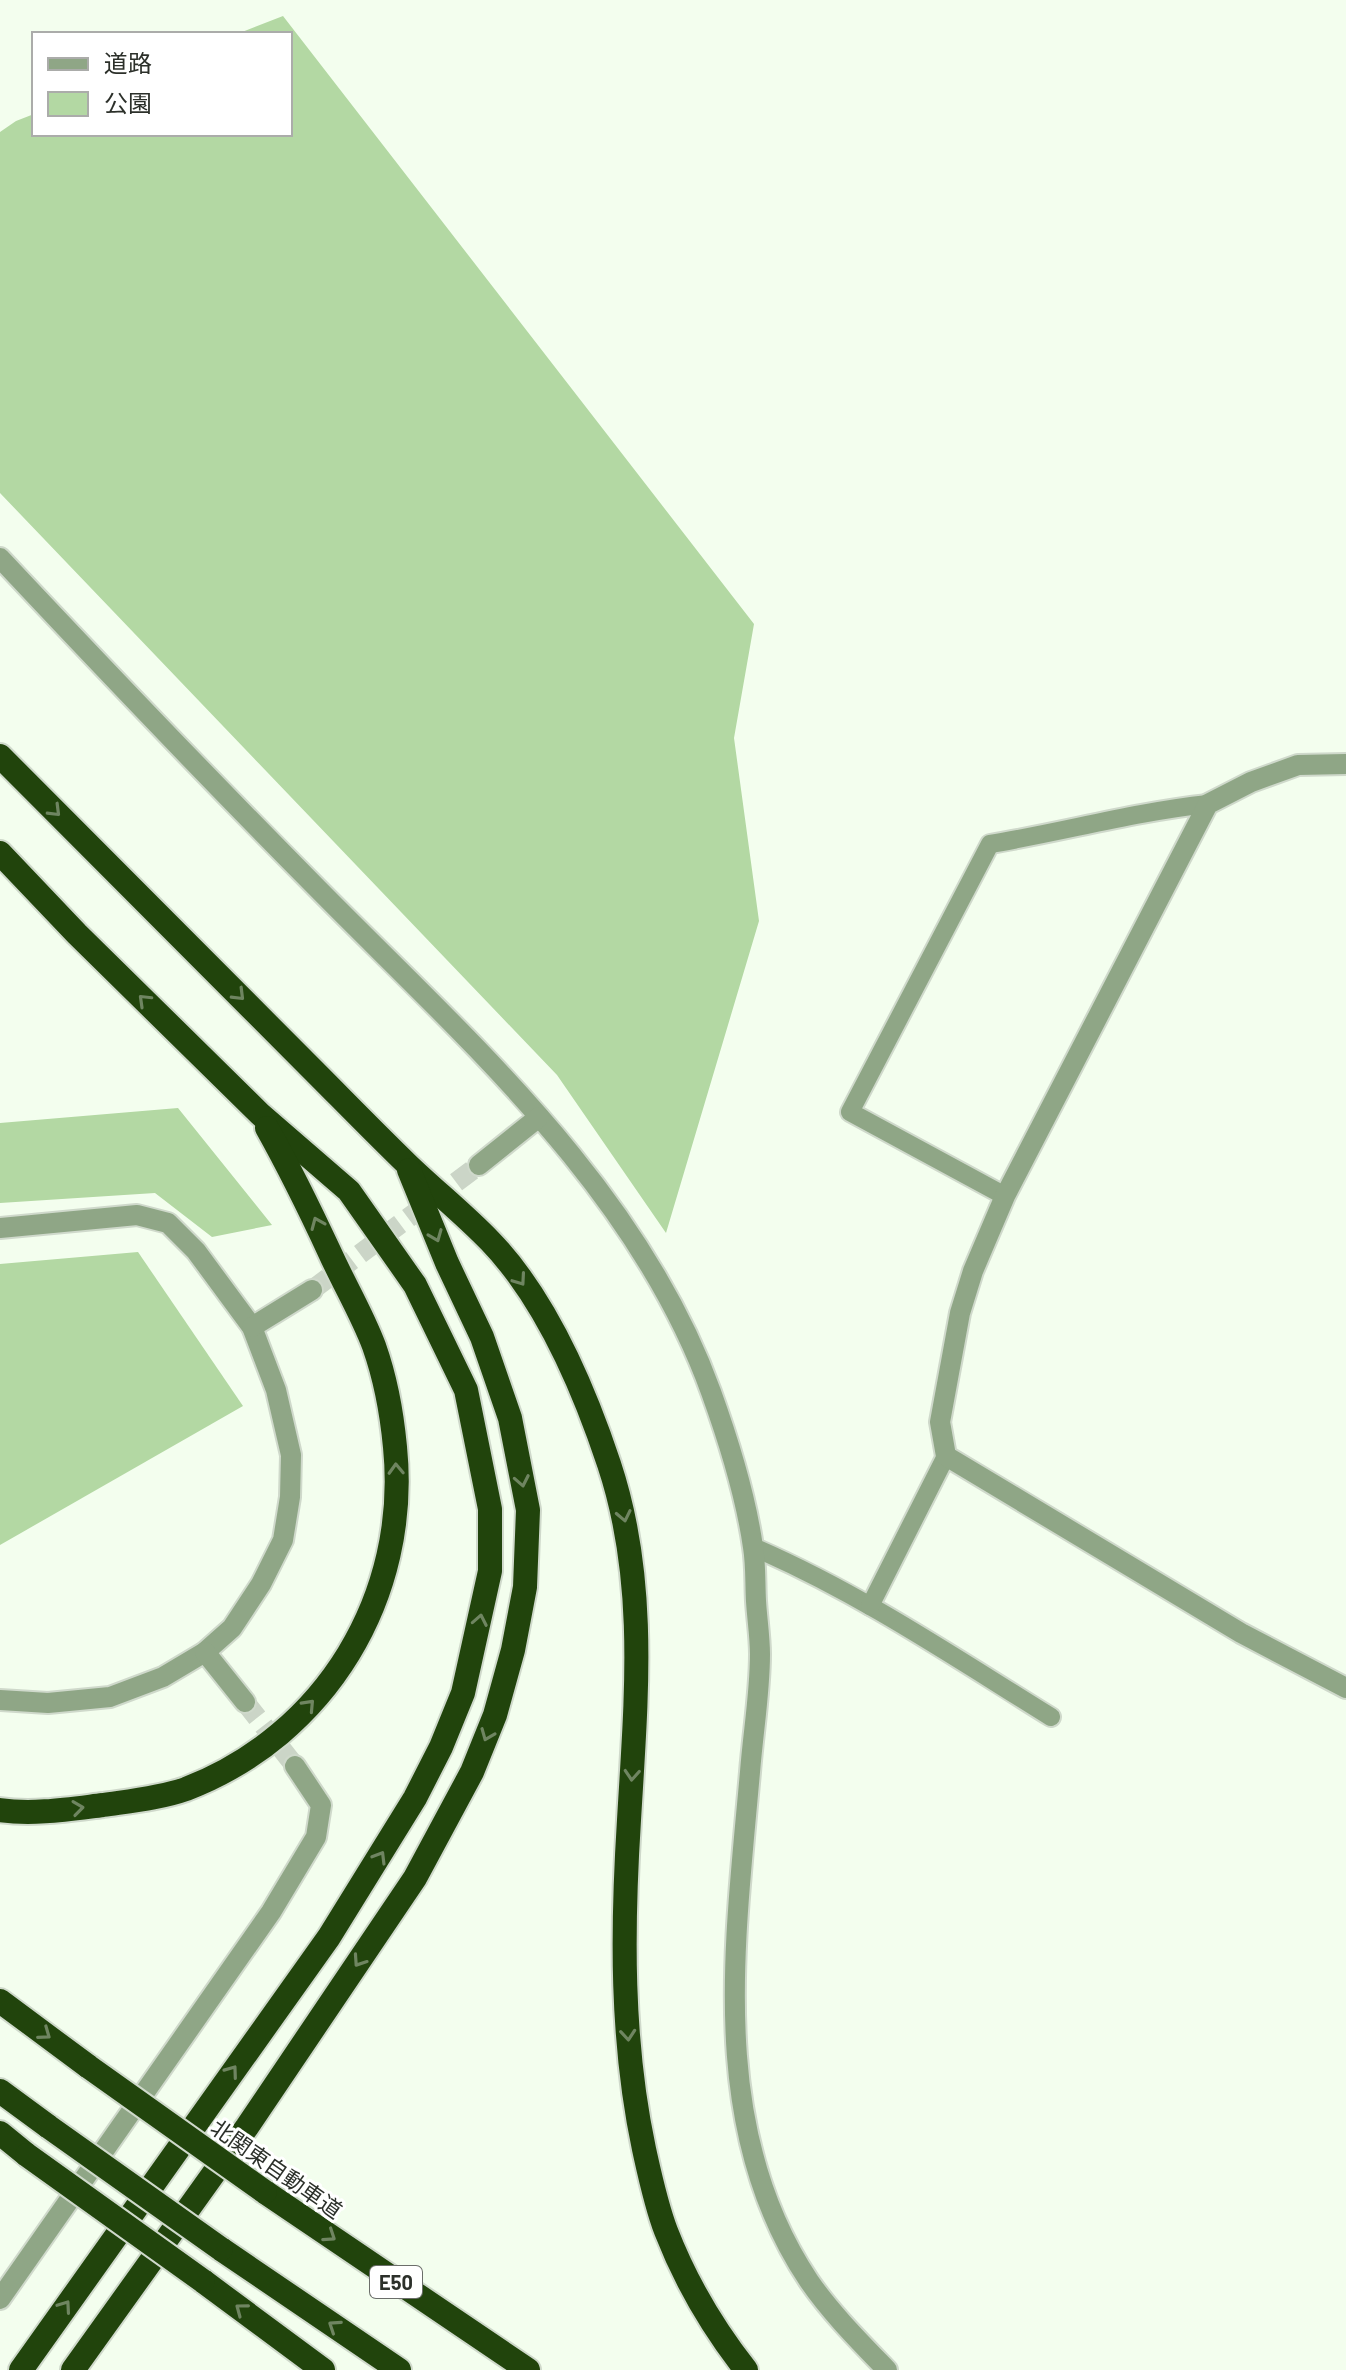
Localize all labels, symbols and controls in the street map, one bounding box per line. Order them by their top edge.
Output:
legend [32,32,292,136]
text: 道路 [104,48,152,77]
text: 公園 [104,88,152,117]
one-way arrow [46,802,60,816]
one-way arrow [230,986,244,1000]
one-way arrow [139,995,153,1009]
one-way arrow [311,1217,327,1232]
one-way arrow [427,1228,443,1242]
one-way arrow [510,1271,525,1285]
one-way arrow [387,1462,404,1475]
one-way arrow [513,1474,530,1487]
one-way arrow [615,1509,632,1523]
one-way arrow [471,1613,488,1627]
one-way arrow [299,1700,313,1715]
one-way arrow [480,1727,496,1741]
one-way arrow [624,1769,641,1782]
one-way arrow [71,1800,85,1817]
one-way arrow [370,1851,385,1866]
one-way arrow [354,1952,369,1966]
one-way arrow [36,2024,50,2039]
one-way arrow [619,2029,636,2042]
one-way arrow [223,2066,237,2080]
street label: 北関東自動車道 [206,2113,348,2223]
one-way arrow [321,2226,335,2241]
road number: E50 [370,2266,422,2298]
one-way arrow [55,2300,70,2314]
one-way arrow [235,2304,249,2318]
one-way arrow [329,2321,343,2336]

